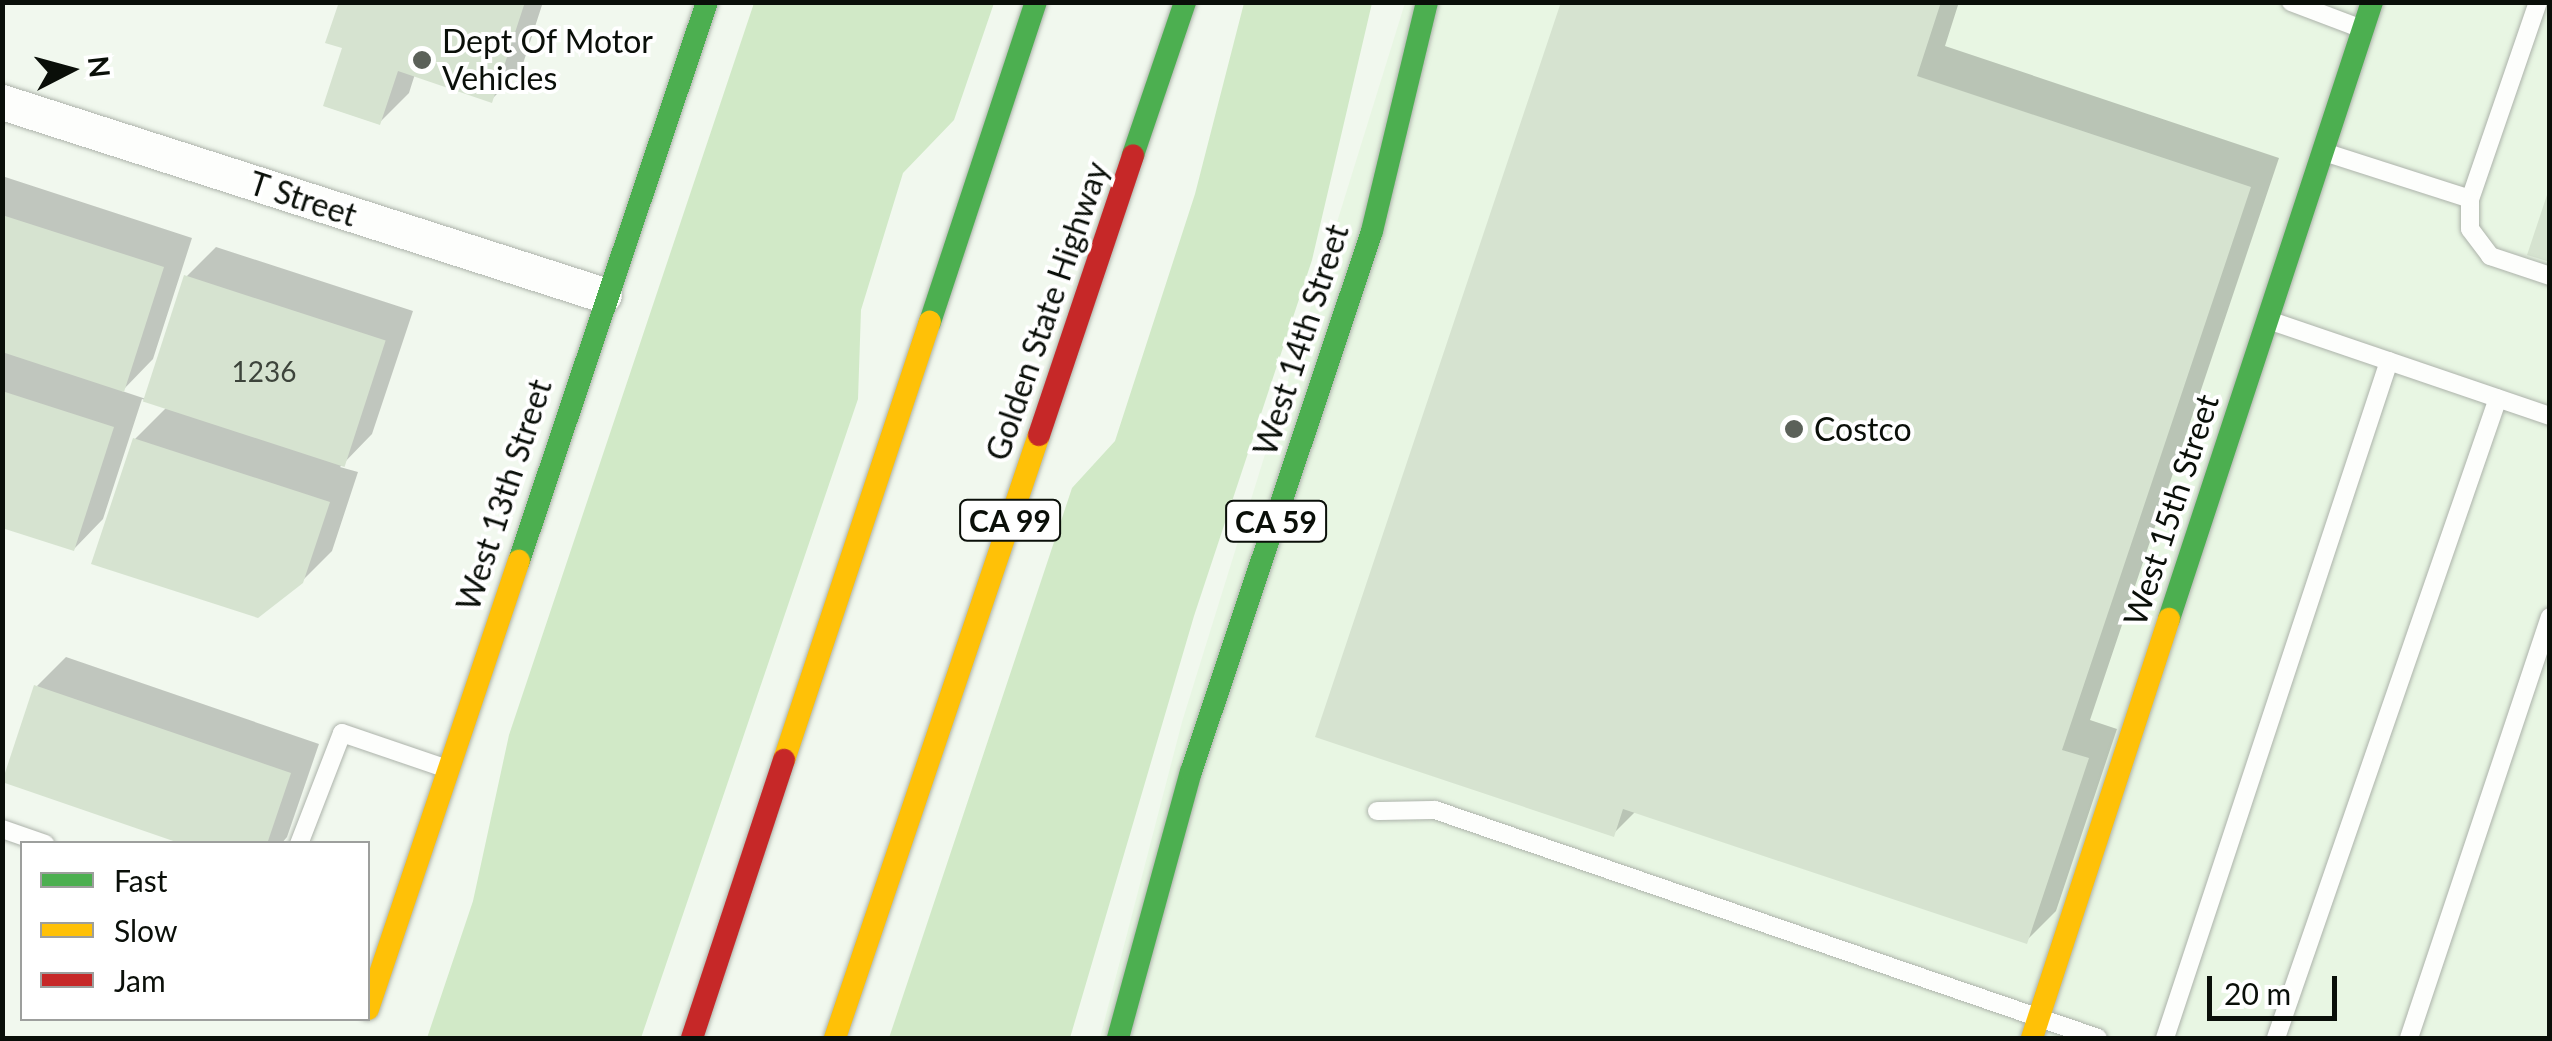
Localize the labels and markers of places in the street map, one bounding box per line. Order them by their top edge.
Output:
place label: Dept Of Motor Vehicles [442,23,654,98]
marker: Dept Of Motor Vehicles [411,49,433,71]
place label: Costco [1814,410,1912,448]
marker: Costco [1783,418,1805,440]

